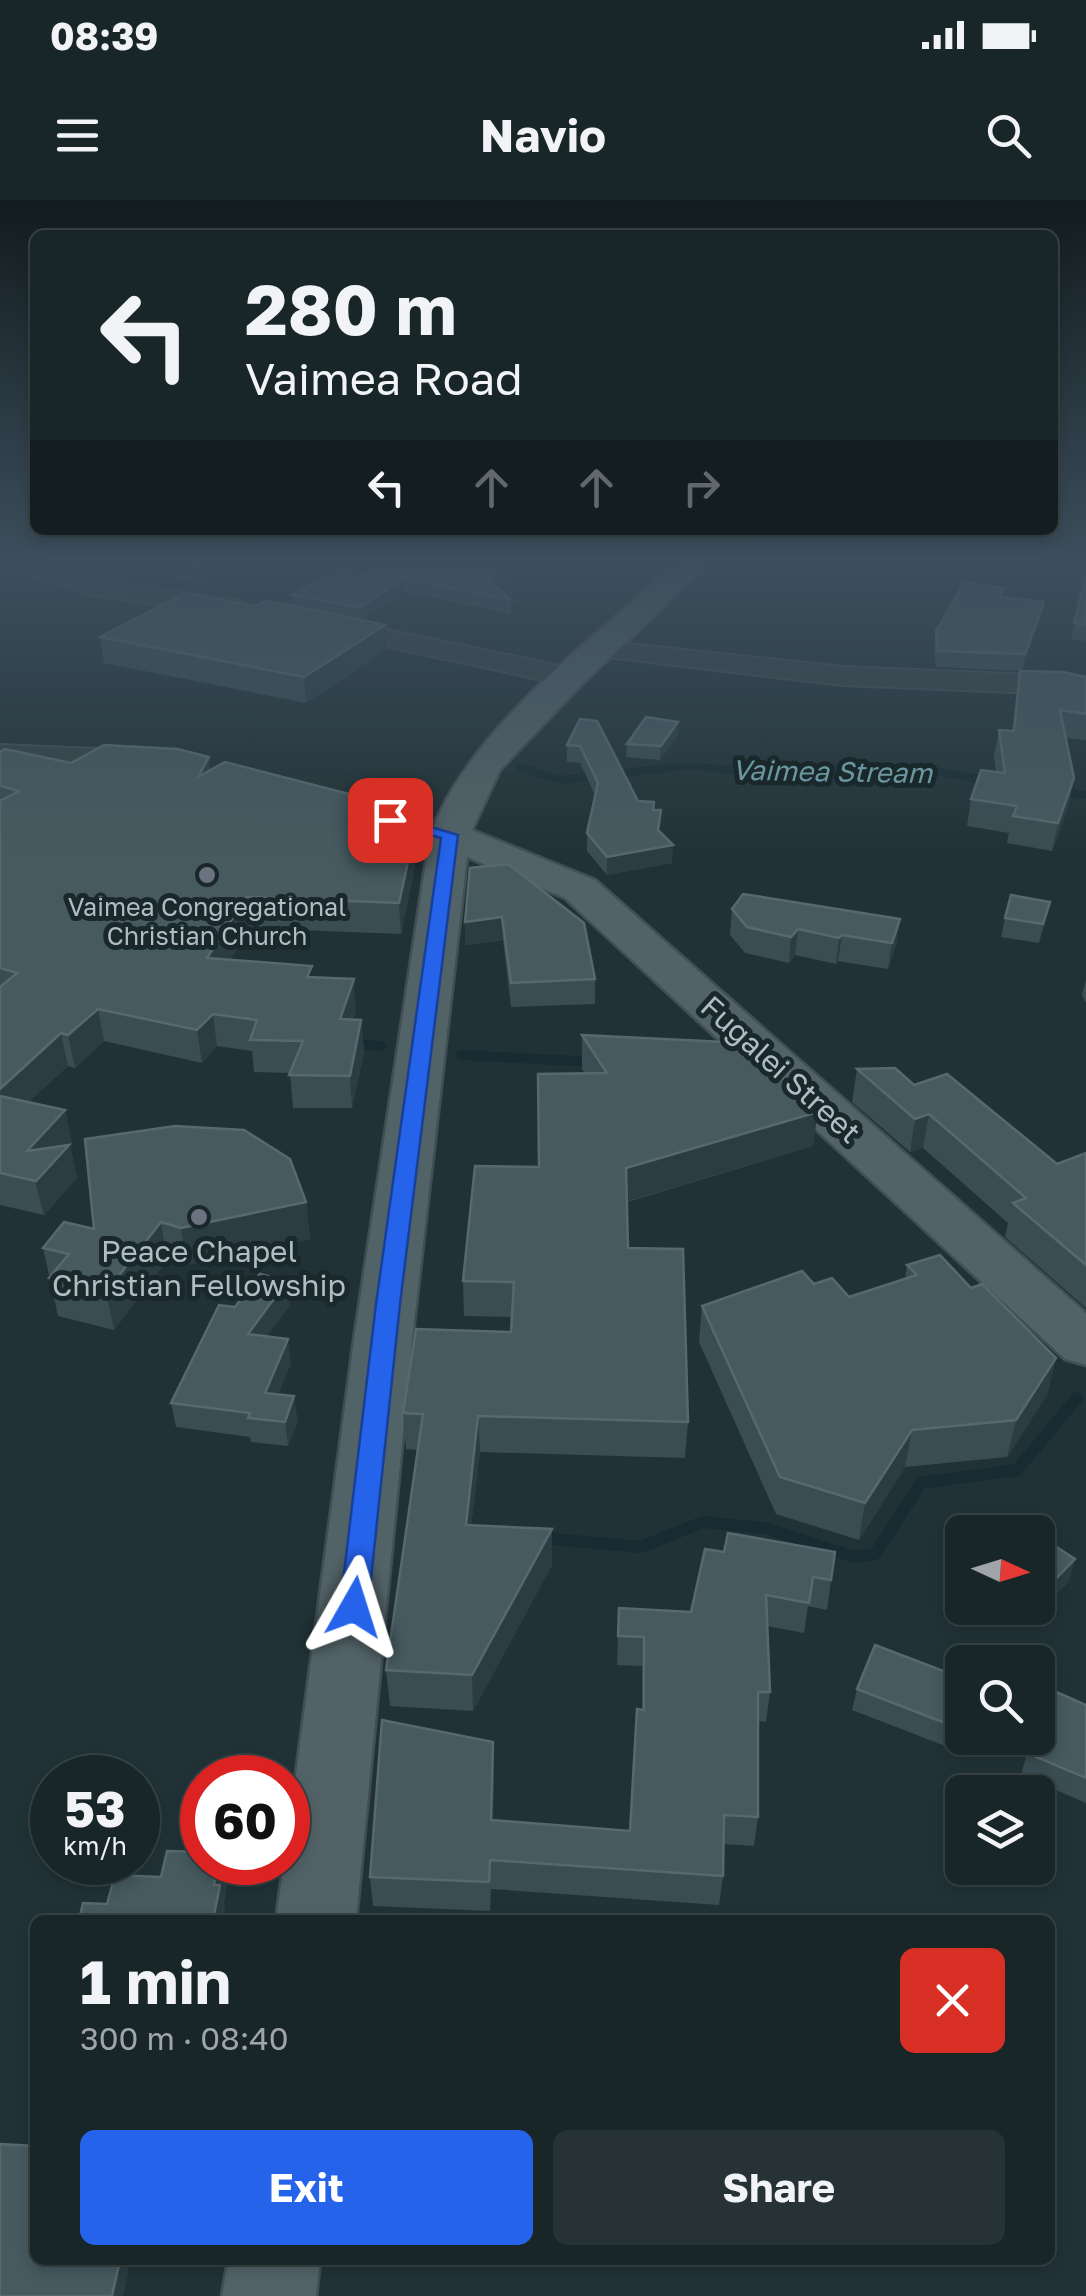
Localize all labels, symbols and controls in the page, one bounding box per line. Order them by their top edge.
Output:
text: 08:39 [50,13,159,58]
icon: menu [50,108,105,163]
text: Navio [480,108,606,162]
icon: search [981,108,1036,163]
text: 280 m [245,266,457,350]
icon: left [80,270,210,400]
text: Vaimea Road [245,351,523,405]
icon: left [359,460,414,515]
icon: ahead [464,460,519,515]
icon: ahead [569,460,624,515]
icon: right [674,460,729,515]
water label: Vaimea Stream [732,753,934,789]
pin [348,778,433,863]
icon: arrive [363,793,418,848]
marker: Vaimea Congregational Christian Church [196,864,218,886]
place label: Vaimea Congregational Christian Church [68,891,346,951]
street label: Fugalei Street [694,988,868,1150]
marker: Peace Chapel Christian Fellowship [188,1206,210,1228]
place label: Peace Chapel Christian Fellowship [52,1233,346,1303]
north arrow [945,1515,1055,1625]
map controls [945,1515,1055,1885]
position arrow [302,1555,406,1659]
button: search [945,1645,1055,1755]
speed limit sign: 60 [180,1755,310,1885]
button: layers [945,1775,1055,1885]
text: 53 [64,1778,125,1838]
text: km/h [63,1830,127,1861]
text: 1 min [80,1945,231,2017]
button: close [900,1948,1005,2053]
text: 300 m · 08:40 [80,2019,289,2057]
button: Exit [80,2130,533,2245]
button: Share [553,2130,1005,2245]

